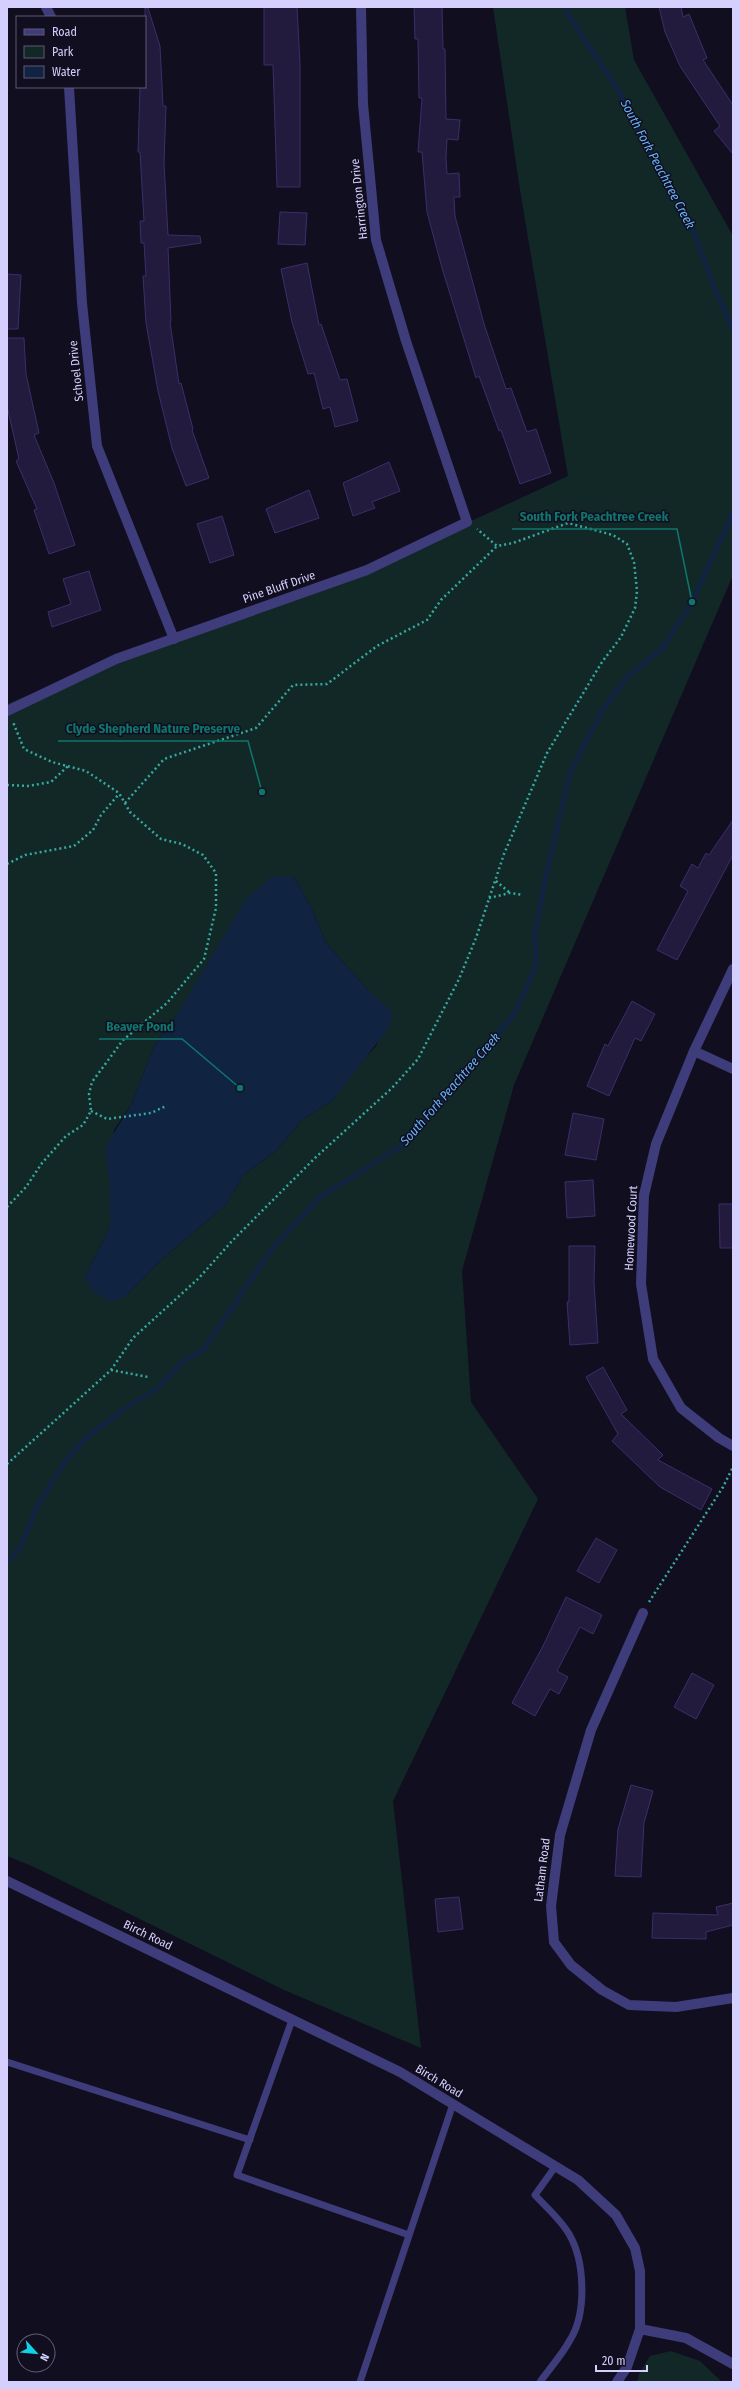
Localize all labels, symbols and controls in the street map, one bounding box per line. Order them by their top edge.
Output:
legend [16,16,146,88]
text: Road [52,25,77,39]
text: Park [52,45,74,59]
text: Water [52,65,81,79]
water label: South Fork Peachtree Creek [617,96,699,232]
street label: Harrington Drive [348,158,370,240]
street label: Schoel Drive [66,340,86,402]
callout: South Fork Peachtree Creek [512,504,677,529]
text: South Fork Peachtree Creek [520,509,669,524]
street label: Pine Bluff Drive [241,568,317,606]
callout: Clyde Shepherd Nature Preserve [58,716,248,741]
text: Clyde Shepherd Nature Preserve [66,721,240,736]
callout: Beaver Pond [99,1014,182,1039]
text: Beaver Pond [106,1019,174,1034]
water label: South Fork Peachtree Creek [396,1029,503,1149]
street label: Homewood Court [622,1185,640,1271]
street label: Latham Road [531,1837,553,1903]
street label: Birch Road [121,1917,175,1953]
street label: Birch Road [413,2061,465,2101]
north arrow [16,2333,56,2373]
scale bar [596,2347,647,2373]
text: N [37,2351,52,2363]
text: 20 m [602,2354,626,2368]

